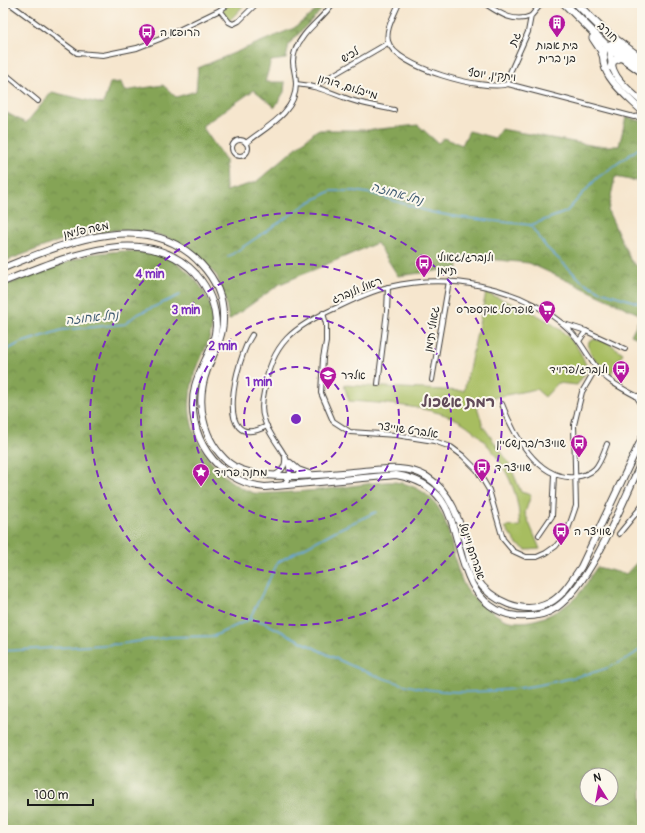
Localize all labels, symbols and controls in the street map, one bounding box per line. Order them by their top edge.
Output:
building icon: בית אבות בני ברית [547,13,567,38]
street label: חורב [595,19,621,45]
bus stop icon: הרופא ה [137,22,157,47]
place label: הרופא ה [160,26,200,39]
street label: גת [506,30,524,49]
place label: בית אבות בני ברית [535,39,578,65]
street label: לכיש [339,44,362,65]
street label: ויתקין, יוסף [467,66,517,84]
street label: מייבלום, דורון [317,72,379,102]
water label: נחל אחוזה [369,179,426,209]
street label: משה פלימן [62,219,110,241]
place label: ולנברג/גאולי תימן [437,251,494,277]
bus stop icon: ולנברג/גאולי תימן [414,253,434,278]
text: 4 min [134,267,165,282]
street label: ראול ולנברג [330,274,384,306]
supermarket icon: שופרסל אקספרס [537,299,557,324]
text: 3 min [172,303,201,318]
place label: שופרסל אקספרס [456,303,535,316]
street label: גאולי תימן [422,305,442,353]
water label: נחל אחוזה [65,308,121,328]
text: 2 min [209,339,238,354]
bus stop icon: ולנברג/פרויד [611,359,631,384]
place label: ולנברג/פרויד [549,363,608,376]
school or university icon: אלדר [318,365,338,390]
place label: אלדר [341,369,366,382]
text: 1 min [246,375,273,390]
district label: רמת אשכול [421,393,495,412]
centre of rings [289,412,303,426]
street label: אלברט שוייצר [377,419,439,441]
bus stop icon: שוויצר/ברנשטיין [569,433,589,458]
place label: שוויצר/ברנשטיין [496,437,567,450]
bus stop icon: שוויצר ד [472,457,492,482]
place label: שוויצר ד [495,461,532,474]
place icon: מחנה פרויד [191,462,211,487]
place label: מחנה פרויד [214,466,268,479]
street label: אברהם ויינשל [456,521,488,582]
bus stop icon: שוויצר ה [551,521,571,546]
place label: שוויצר ה [574,525,612,538]
north arrow [579,767,619,807]
text: N [592,770,603,785]
scale bar [28,781,93,807]
text: 100 m [34,788,69,803]

